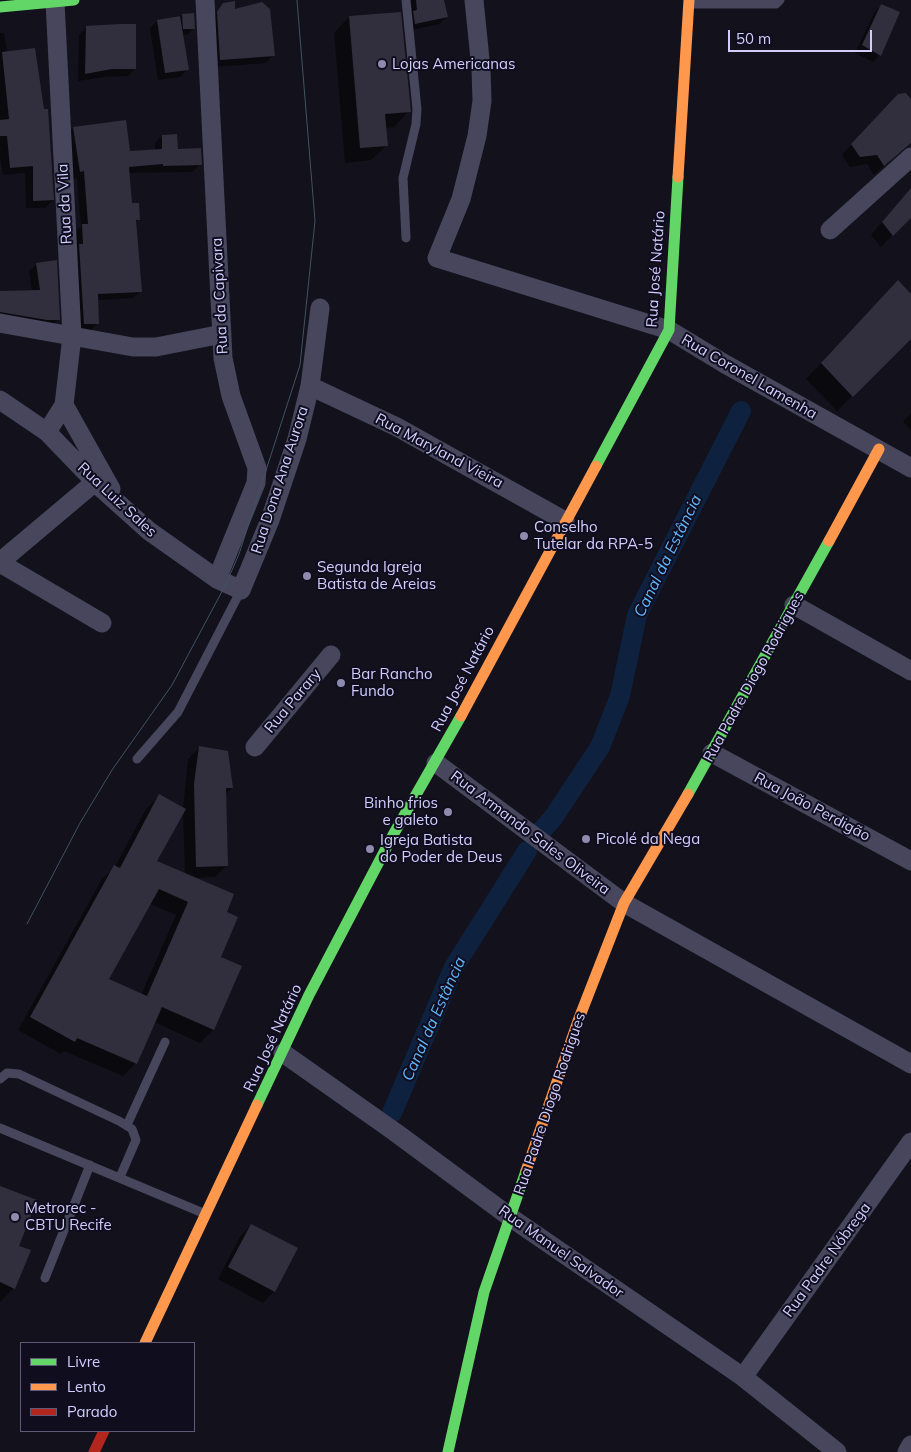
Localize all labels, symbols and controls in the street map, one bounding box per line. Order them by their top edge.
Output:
scale bar [731,20,875,52]
text: 50 m [736,29,771,48]
place label: Lojas Americanas [392,55,516,73]
marker: Lojas Americanas [376,58,388,70]
street label: Rua da Vila [54,163,76,245]
street label: Rua José Natário [643,210,669,328]
street label: Rua da Capivara [208,237,232,355]
street label: Rua Coronel Lamenha [678,331,820,423]
street label: Rua Dona Ana Aurora [248,404,312,556]
street label: Rua Maryland Vieira [372,410,506,492]
street label: Rua Luiz Sales [74,459,160,541]
water label: Canal da Estância [630,492,706,620]
place label: Conselho Tutelar da RPA-5 [534,518,653,553]
marker: Conselho Tutelar da RPA-5 [518,530,530,542]
place label: Segunda Igreja Batista de Areias [317,558,436,593]
marker: Segunda Igreja Batista de Areias [301,570,313,582]
street label: Rua Padre Diogo Rodrigues [700,589,808,765]
street label: Rua José Natário [428,623,498,735]
street label: Rua Parary [261,665,325,737]
place label: Bar Rancho Fundo [351,665,432,700]
marker: Bar Rancho Fundo [335,677,347,689]
street label: Rua Armando Sales Oliveira [447,767,613,899]
street label: Rua João Perdigão [751,769,873,845]
place label: Binho frios e galeto [364,794,438,829]
marker: Binho frios e galeto [442,806,454,818]
place label: Picolé da Nega [596,830,700,848]
place label: Igreja Batista do Poder de Deus [380,831,503,866]
marker: Picolé da Nega [580,833,592,845]
marker: Igreja Batista do Poder de Deus [364,843,376,855]
water label: Canal da Estância [398,954,470,1084]
street label: Rua José Natário [240,981,306,1095]
street label: Rua Padre Diogo Rodrigues [510,1010,590,1198]
place label: Metrorec - CBTU Recife [25,1199,112,1234]
street label: Rua Padre Nóbrega [779,1199,875,1321]
street label: Rua Manuel Salvador [495,1202,627,1302]
marker: Metrorec - CBTU Recife [9,1211,21,1223]
legend [20,1342,195,1432]
text: Livre [67,1352,100,1371]
text: Lento [67,1377,106,1396]
text: Parado [67,1402,117,1421]

